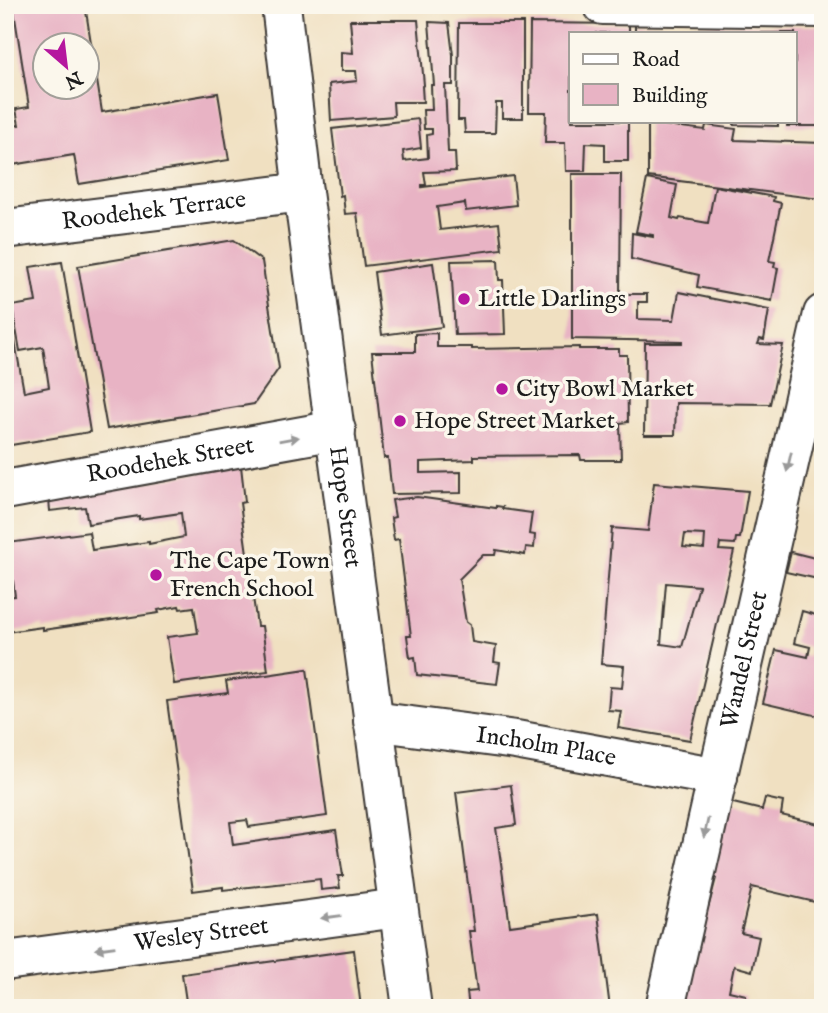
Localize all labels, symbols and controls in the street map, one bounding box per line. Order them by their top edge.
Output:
north arrow [32,32,102,102]
legend [569,32,796,122]
text: Road [632,47,680,74]
text: N [60,64,87,94]
text: Building [632,83,708,110]
street label: Roodehek Terrace [60,184,248,237]
place label: Little Darlings [478,284,626,315]
marker: Little Darlings [456,291,472,307]
place label: City Bowl Market [516,374,694,405]
marker: City Bowl Market [494,381,510,397]
place label: Hope Street Market [414,406,615,437]
marker: Hope Street Market [392,413,408,429]
street label: Roodehek Street [84,430,256,490]
one-way arrow [279,433,301,444]
street label: Hope Street [322,444,369,569]
one-way arrow [783,451,794,473]
place label: The Cape Town French School [170,546,330,605]
marker: The Cape Town French School [148,567,164,583]
street label: Wandel Street [714,588,775,732]
street label: Incholm Place [474,719,619,774]
one-way arrow [700,817,711,839]
street label: Wesley Street [132,910,270,959]
one-way arrow [320,912,342,923]
one-way arrow [94,942,116,953]

